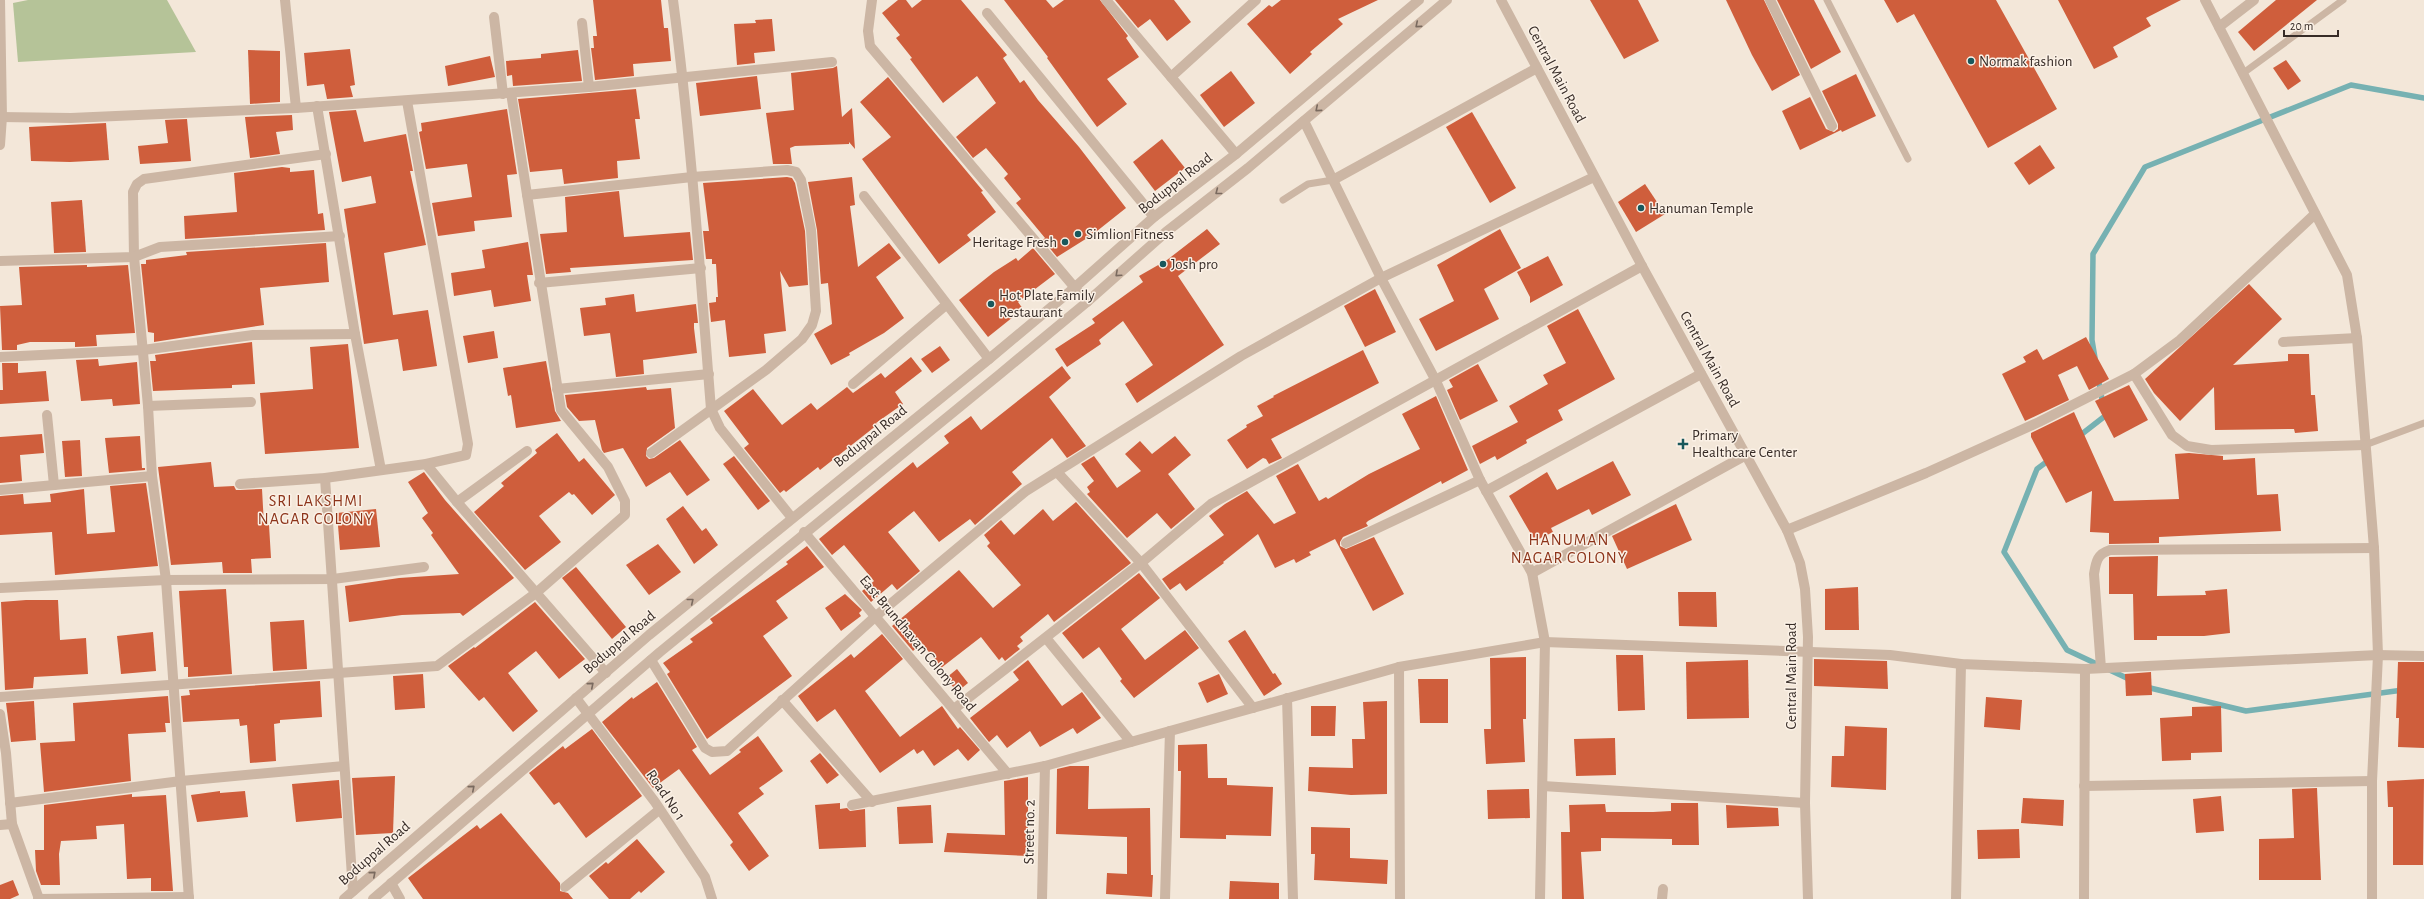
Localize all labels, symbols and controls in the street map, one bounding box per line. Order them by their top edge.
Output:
scale bar [2284,12,2338,38]
text: 20 m [2290,20,2313,32]
one-way arrow [1415,21,1422,28]
street label: Central Main Road [1525,23,1588,125]
place label: Normak fashion [1979,54,2073,69]
marker: Normak fashion [1966,56,1976,66]
one-way arrow [1316,105,1323,112]
street label: Boduppal Road [1136,150,1215,217]
one-way arrow [1215,187,1222,194]
place label: Hanuman Temple [1649,201,1754,216]
marker: Hanuman Temple [1636,203,1646,213]
place label: Simlion Fitness [1086,227,1174,242]
marker: Simlion Fitness [1073,229,1083,239]
place label: Heritage Fresh [972,235,1057,250]
marker: Heritage Fresh [1060,237,1070,247]
place label: Josh pro [1171,257,1218,272]
marker: Josh pro [1158,259,1168,269]
one-way arrow [1115,270,1123,277]
place label: Hot Plate Family Restaurant [999,288,1095,320]
marker: Hot Plate Family Restaurant [986,299,996,309]
street label: Central Main Road [1677,309,1742,410]
street label: Boduppal Road [831,402,910,470]
place label: Primary Healthcare Center [1692,428,1797,460]
marker: Primary Healthcare Center [1677,438,1689,450]
district label: SRI LAKSHMI NAGAR COLONY [258,493,374,527]
district label: HANUMAN NAGAR COLONY [1511,532,1627,566]
street label: East Brundhavan Colony Road [857,573,979,714]
one-way arrow [686,599,693,606]
street label: Boduppal Road [580,608,658,677]
street label: Central Main Road [1784,622,1799,730]
one-way arrow [587,683,594,690]
street label: Road No 1 [643,767,688,823]
one-way arrow [467,786,474,793]
street label: Street no. 2 [1021,799,1038,865]
street label: Boduppal Road [336,818,413,888]
one-way arrow [369,871,376,878]

